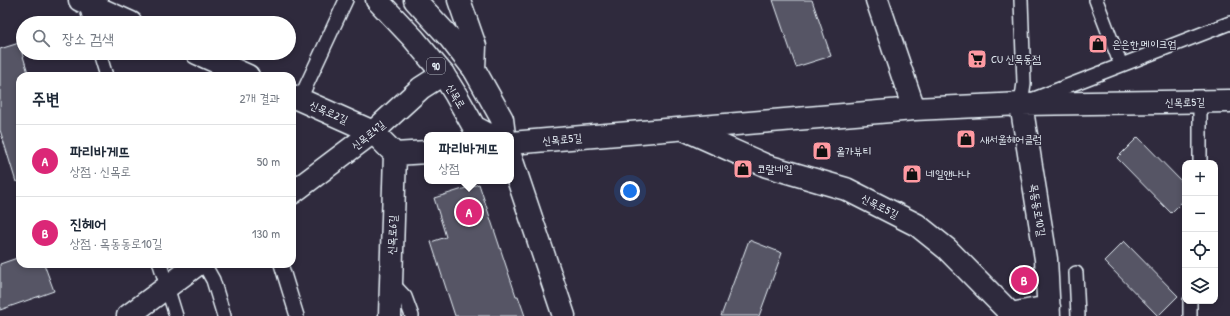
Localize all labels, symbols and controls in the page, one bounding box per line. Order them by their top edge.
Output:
search box [16,16,296,60]
icon: search [30,27,52,49]
text: 장소 검색 [62,28,114,49]
shop icon: 은은한 메이크업 [1087,33,1109,55]
place label: 은은한 메이크업 [1112,37,1177,51]
supermarket icon: CU 신목동점 [966,48,988,70]
place label: CU 신목동점 [991,52,1041,66]
road number: 90 [427,58,445,74]
street label: 신목로 [443,81,469,111]
text: 주변 [32,87,59,110]
text: 2개 결과 [240,89,280,107]
street label: 신목로5길 [1165,95,1205,109]
street label: 신목로2길 [308,97,351,127]
street label: 신목로4길 [348,117,388,153]
shop icon: 새서울헤어클럽 [955,128,977,150]
street label: 신목로5길 [541,130,583,148]
popup [424,132,514,184]
place label: 새서울헤어클럽 [980,132,1042,146]
text: 파리바게뜨 [439,138,499,159]
shop icon: 올가뷰티 [811,140,833,162]
text: 파리바게뜨 [70,141,130,162]
place label: 올가뷰티 [836,144,871,158]
text: A [42,152,48,170]
text: 50 m [257,152,280,170]
shop icon: 코랄네일 [732,158,754,180]
text: 상점 [439,159,460,177]
map controls [1182,160,1218,304]
button: + [1182,160,1218,196]
text: 상점 · 신목로 [70,162,131,180]
place label: 코랄네일 [757,162,793,176]
shop icon: 네일앤나나 [901,163,923,185]
place label: 네일앤나나 [926,167,970,181]
your location [620,181,640,201]
street label: 목동동로10길 [1027,183,1049,237]
street label: 신목로5길 [859,191,901,221]
button: − [1182,196,1218,232]
pin: A [456,197,482,227]
text: 진헤어 [70,213,106,234]
street label: 신목로6길 [384,215,400,255]
text: B [42,224,48,242]
text: 130 m [252,224,280,242]
button: locate [1182,232,1218,268]
text: 상점 · 목동동로10길 [70,234,162,252]
pin: B [1011,265,1037,295]
button: layers [1182,268,1218,304]

